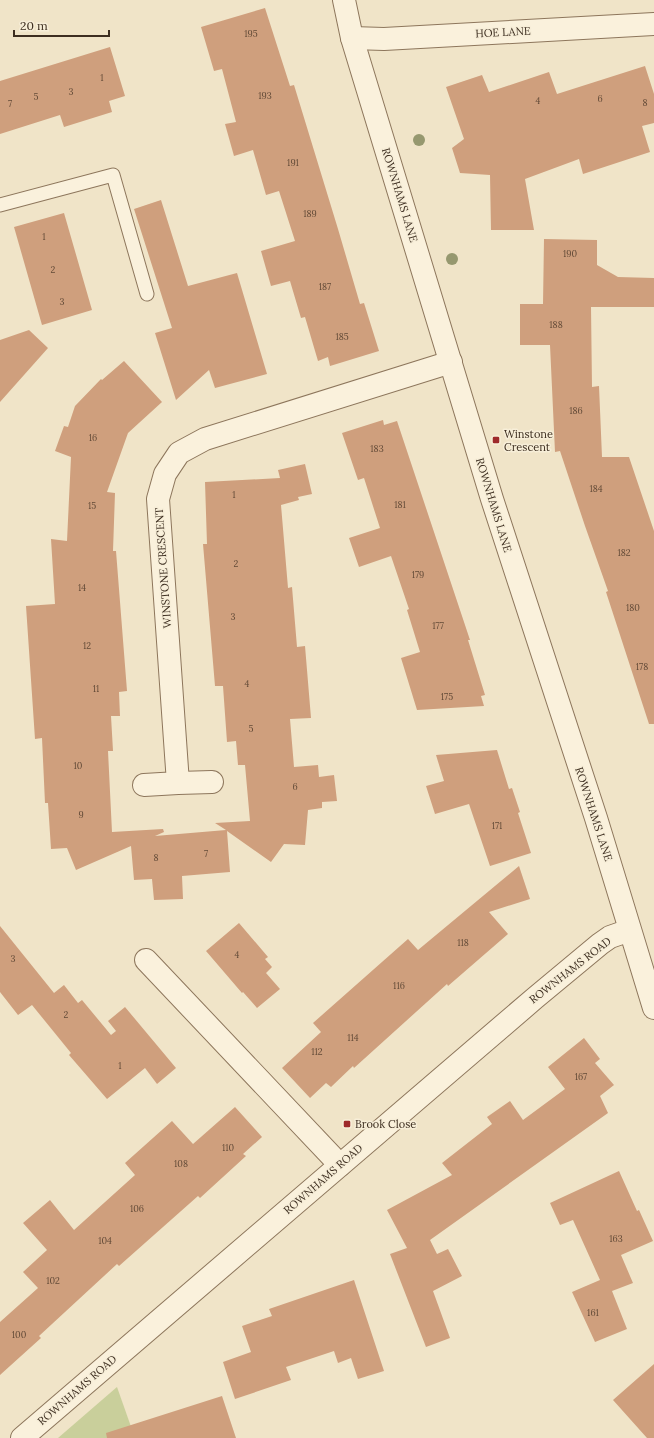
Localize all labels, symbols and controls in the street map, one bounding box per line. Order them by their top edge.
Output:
scale bar [14,12,109,38]
text: 20 m [20,18,48,33]
street label: HOE LANE [475,24,531,40]
house number: 195 [244,28,258,39]
house number: 1 [100,72,104,83]
house number: 3 [68,86,74,97]
house number: 193 [258,90,272,101]
house number: 5 [34,91,39,102]
house number: 6 [597,93,603,104]
house number: 4 [536,95,541,106]
house number: 8 [642,97,648,108]
house number: 7 [8,98,12,109]
street label: ROWNHAMS LANE [379,146,421,244]
house number: 191 [287,157,299,168]
house number: 189 [303,208,317,219]
house number: 1 [42,231,46,242]
house number: 190 [563,248,577,259]
house number: 2 [51,264,56,275]
house number: 187 [319,281,331,292]
house number: 3 [59,296,65,307]
house number: 188 [549,319,563,330]
house number: 185 [335,331,349,342]
house number: 186 [569,405,583,416]
place label: Winstone Crescent [504,427,553,454]
house number: 16 [89,432,97,443]
marker: Winstone Crescent [491,435,501,445]
house number: 183 [370,443,384,454]
street label: ROWNHAMS LANE [473,456,515,554]
house number: 184 [589,483,603,494]
house number: 1 [232,489,236,500]
house number: 181 [394,499,406,510]
house number: 15 [88,500,96,511]
street label: WINSTONE CRESCENT [152,507,174,629]
house number: 182 [617,547,631,558]
house number: 2 [234,558,239,569]
house number: 179 [412,569,424,580]
house number: 14 [78,582,86,593]
house number: 180 [626,602,640,613]
house number: 3 [230,611,236,622]
house number: 177 [432,620,444,631]
house number: 12 [83,640,91,651]
house number: 178 [636,661,648,672]
house number: 4 [245,678,250,689]
house number: 11 [93,683,99,694]
house number: 175 [441,691,453,702]
house number: 5 [249,723,254,734]
house number: 10 [74,760,83,771]
street label: ROWNHAMS LANE [572,765,616,863]
house number: 6 [292,781,298,792]
house number: 9 [78,809,84,820]
house number: 171 [492,820,502,831]
house number: 7 [204,848,208,859]
house number: 8 [153,852,159,863]
street label: ROWNHAMS ROAD [526,934,614,1006]
house number: 118 [457,937,469,948]
house number: 4 [235,949,240,960]
house number: 3 [10,953,16,964]
house number: 116 [393,980,405,991]
house number: 2 [64,1009,69,1020]
house number: 114 [347,1032,359,1043]
house number: 112 [311,1046,323,1057]
house number: 1 [118,1060,122,1071]
house number: 167 [575,1071,587,1082]
place label: Brook Close [355,1117,416,1131]
marker: Brook Close [342,1119,352,1129]
street label: ROWNHAMS ROAD [281,1141,365,1217]
house number: 110 [222,1142,234,1153]
house number: 108 [174,1158,188,1169]
house number: 106 [130,1203,144,1214]
house number: 163 [609,1233,623,1244]
house number: 104 [98,1235,112,1246]
house number: 102 [46,1275,60,1286]
house number: 161 [587,1307,599,1318]
house number: 100 [12,1329,27,1340]
street label: ROWNHAMS ROAD [35,1352,119,1428]

